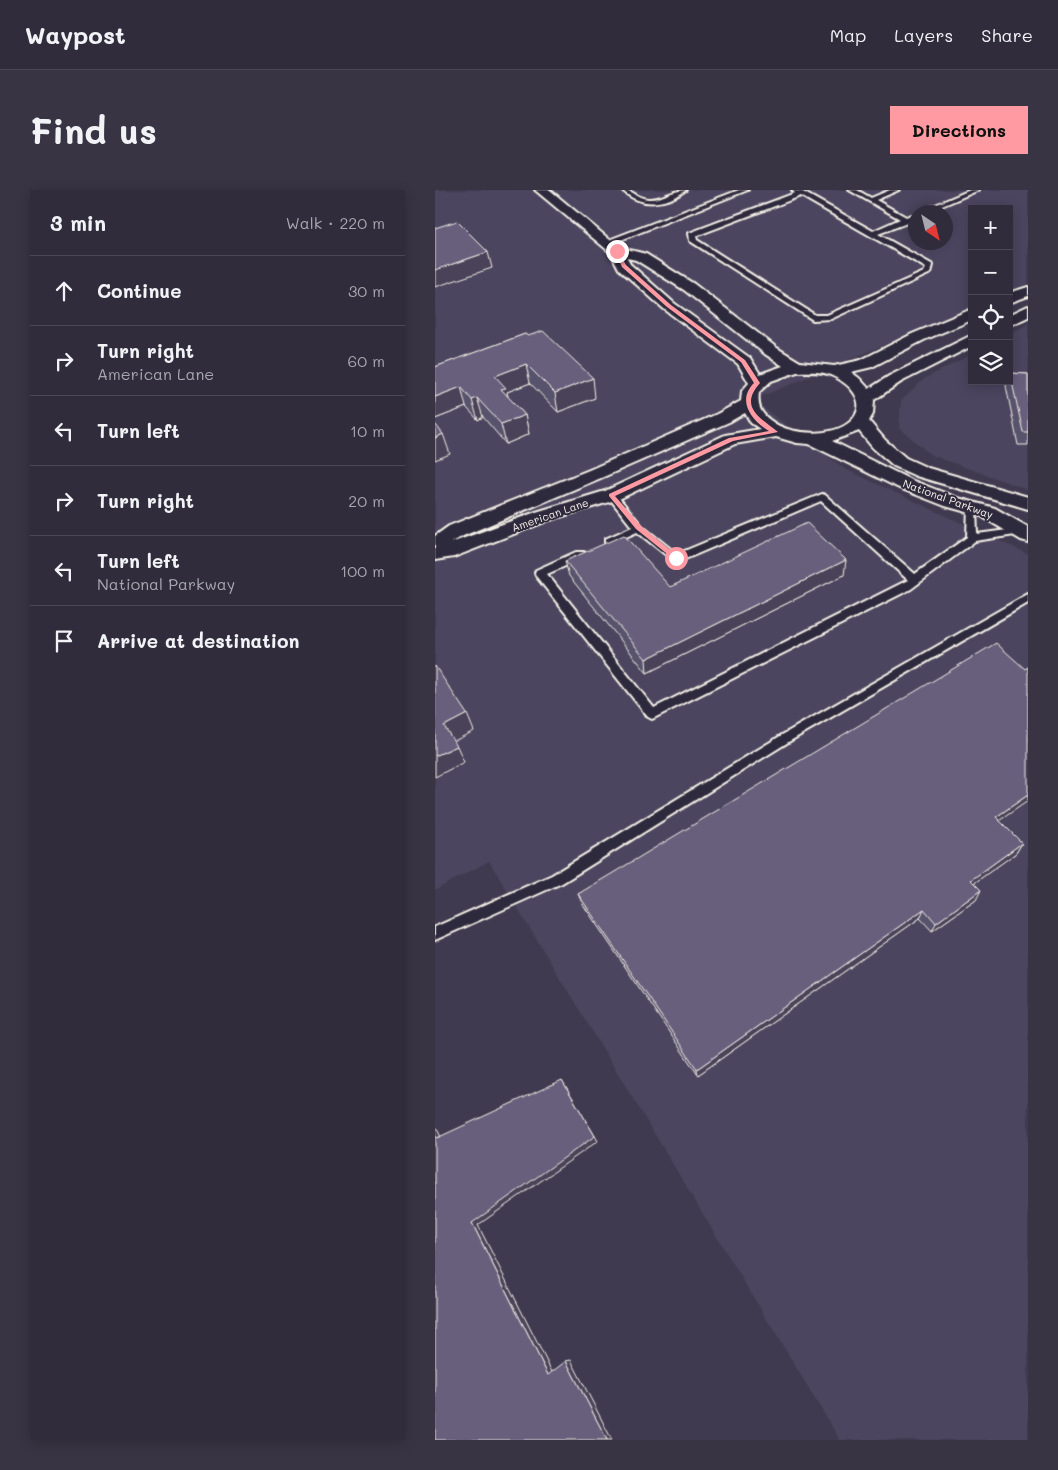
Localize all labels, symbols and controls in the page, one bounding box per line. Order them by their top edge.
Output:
text: Waypost [25,19,126,50]
text: Map [830,23,866,47]
text: Layers [894,23,953,47]
text: Share [981,23,1033,47]
button: Directions [890,106,1028,154]
text: Find us [30,107,157,153]
north arrow [908,205,953,250]
map controls [968,205,1013,385]
button: + [968,205,1013,250]
text: 3 min [50,209,106,236]
text: Walk · 220 m [286,212,385,233]
route end [606,240,629,263]
button: − [968,250,1013,295]
icon: ahead [50,277,78,305]
text: Continue [97,278,182,303]
text: 30 m [348,280,385,301]
button: locate [968,295,1013,340]
text: Turn right [97,338,194,363]
button: layers [968,340,1013,385]
icon: right [50,347,78,375]
text: 60 m [348,350,385,371]
text: American Lane [97,363,214,384]
icon: left [50,417,78,445]
text: Turn left [97,418,180,443]
text: 10 m [350,420,385,441]
street label: National Parkway [901,475,996,522]
icon: right [50,487,78,515]
text: Turn right [97,488,194,513]
text: 20 m [348,490,385,511]
street label: American Lane [509,494,591,535]
route start [665,547,688,570]
text: Turn left [97,548,180,573]
icon: left [50,557,78,585]
text: 100 m [340,560,385,581]
text: National Parkway [97,573,235,594]
icon: arrive [50,627,78,655]
text: Arrive at destination [97,628,300,653]

